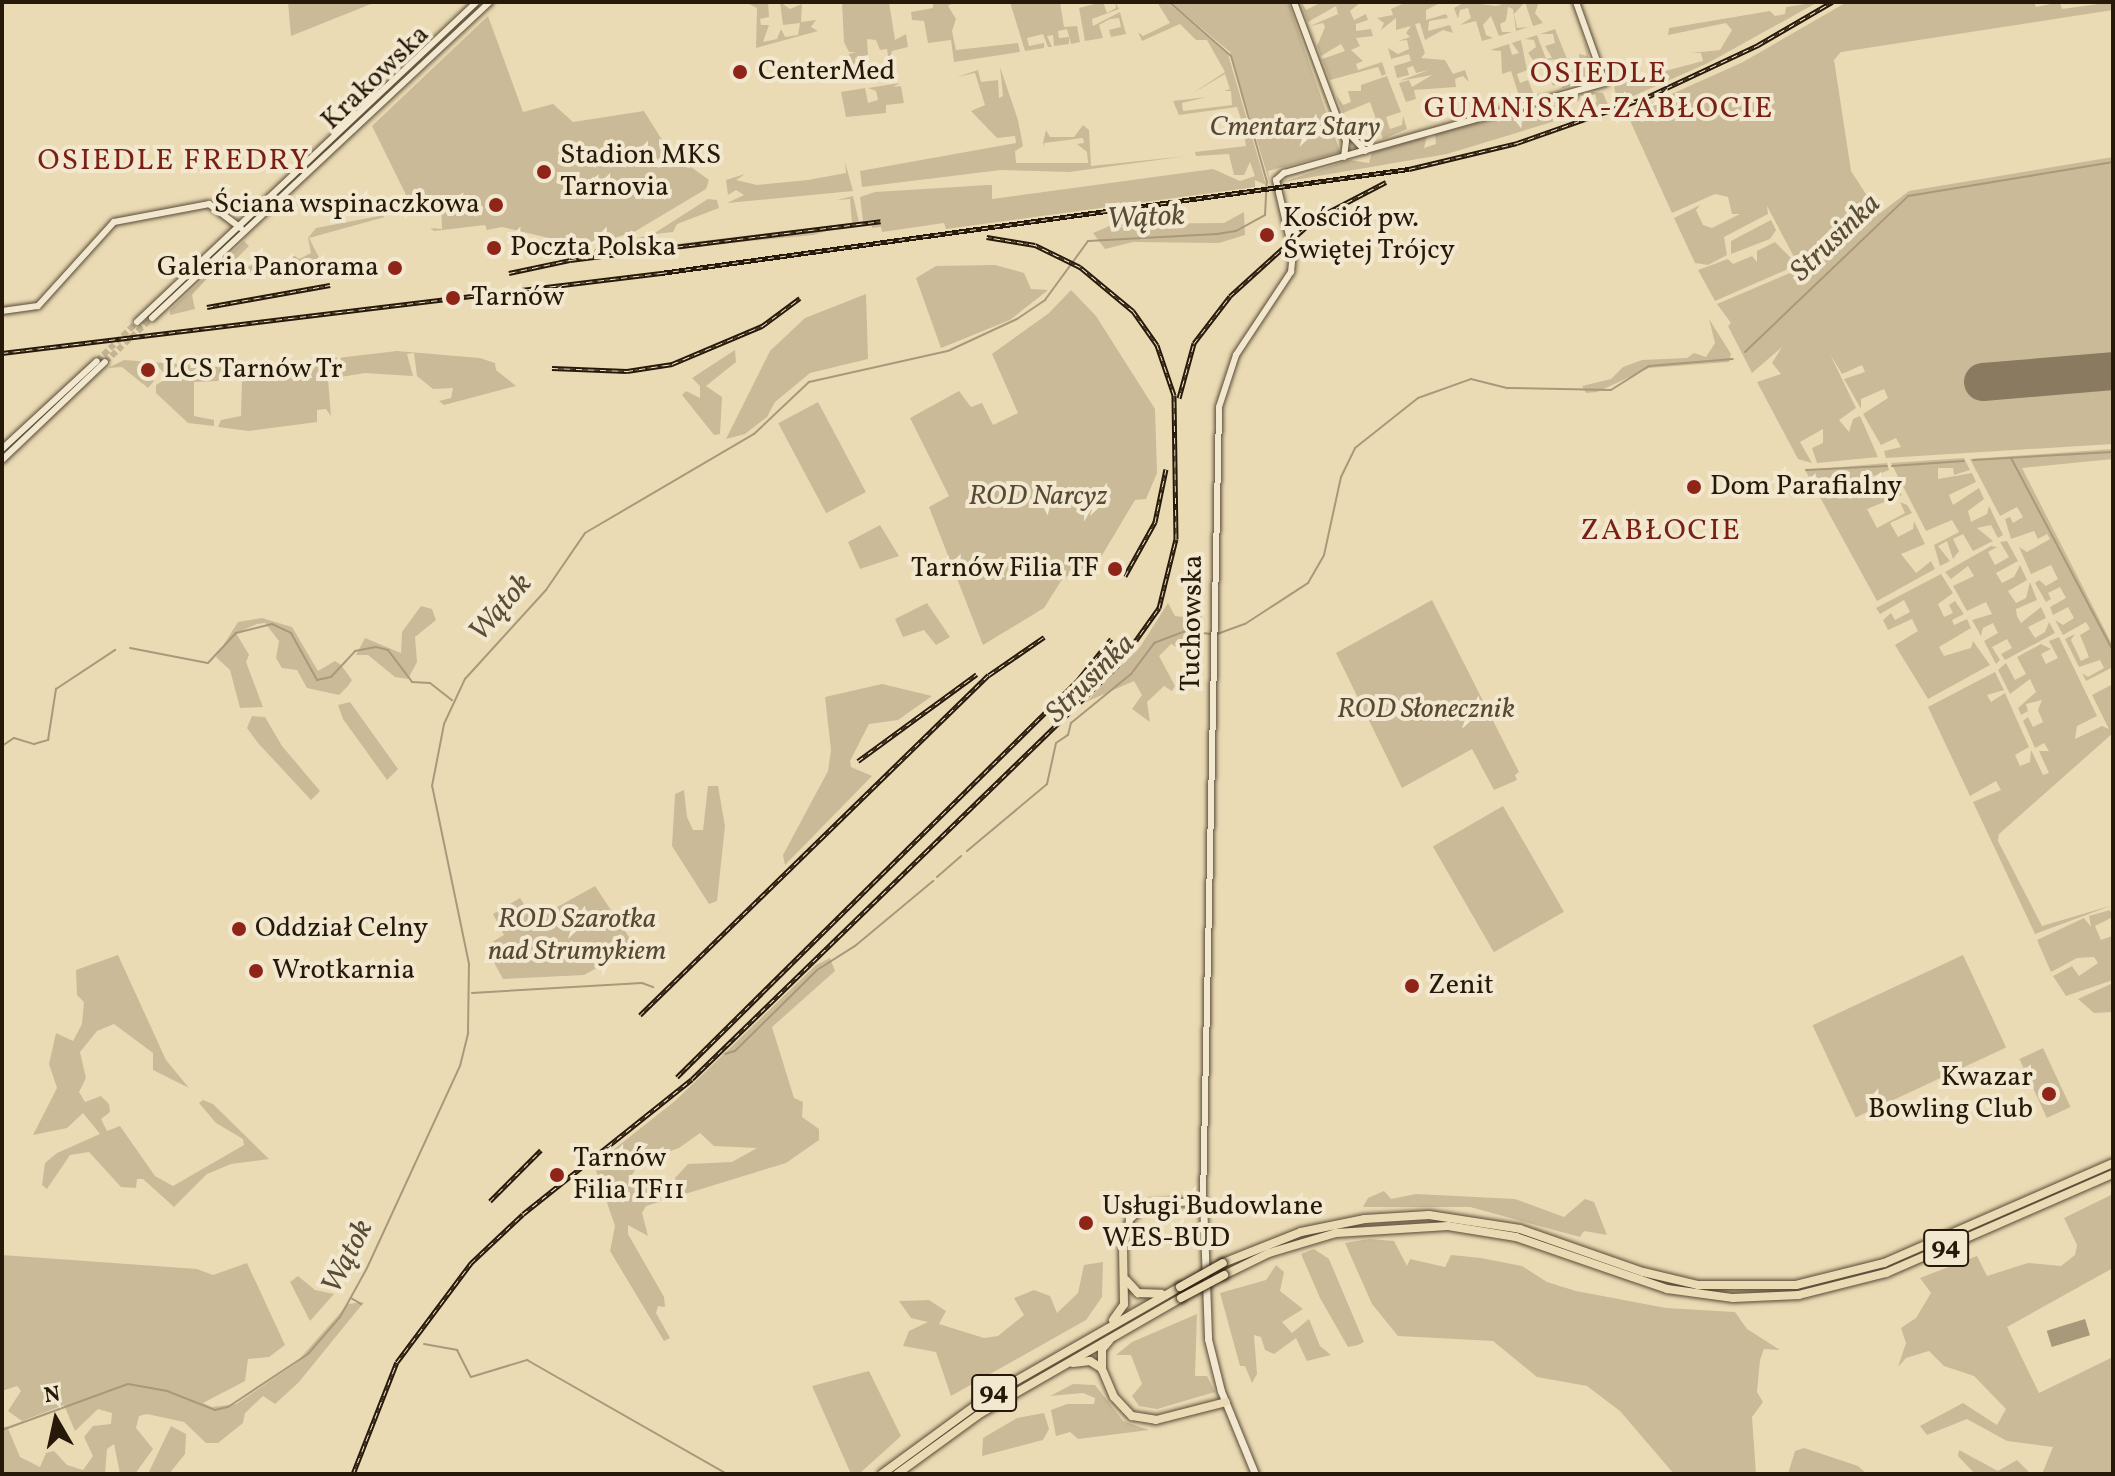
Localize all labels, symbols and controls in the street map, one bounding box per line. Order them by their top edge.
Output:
street label: Krakowska [315,18,437,138]
place label: CenterMed [758,55,895,89]
district label: OSIEDLE GUMNISKA-ZABŁOCIE [1424,56,1774,126]
marker: CenterMed [729,61,751,83]
park label: Cmentarz Stary [1210,111,1380,145]
place label: Stadion MKS Tarnovia [560,139,721,205]
district label: OSIEDLE FREDRY [37,143,311,179]
marker: Stadion MKS Tarnovia [535,163,553,181]
water label: Strusinka [1783,186,1889,290]
place label: Ściana wspinaczkowa [213,188,480,222]
marker: Ściana wspinaczkowa [487,196,505,214]
water label: Wątok [1106,198,1186,238]
place label: Kościół pw. Świętej Trójcy [1283,202,1456,268]
marker: Kościół pw. Świętej Trójcy [1258,226,1276,244]
place label: Poczta Polska [510,231,676,265]
marker: Poczta Polska [485,239,503,257]
place label: Galeria Panorama [157,251,379,285]
marker: Galeria Panorama [386,259,404,277]
place label: Tarnów [471,281,564,315]
marker: Tarnów [442,287,464,309]
place label: LCS Tarnów Tr [164,353,345,387]
marker: LCS Tarnów Tr [139,361,157,379]
place label: Dom Parafialny [1710,470,1902,504]
marker: Dom Parafialny [1685,478,1703,496]
park label: ROD Narcyz [969,480,1107,514]
district label: ZABŁOCIE [1580,513,1742,549]
place label: Tarnów Filia TF [909,552,1099,586]
street label: Tuchowska [1175,554,1211,692]
marker: Tarnów Filia TF [1106,560,1124,578]
water label: Wątok [462,567,540,649]
water label: Strusinka [1039,627,1143,731]
park label: ROD Słonecznik [1337,693,1515,727]
park label: ROD Szarotka nad Strumykiem [488,903,666,969]
place label: Oddział Celny [255,912,428,946]
marker: Oddział Celny [230,920,248,938]
place label: Wrotkarnia [272,954,415,988]
marker: Wrotkarnia [247,962,265,980]
place label: Zenit [1428,969,1494,1003]
marker: Zenit [1403,977,1421,995]
place label: Kwazar Bowling Club [1868,1061,2033,1127]
marker: Kwazar Bowling Club [2040,1085,2058,1103]
place label: Tarnów Filia TF11 [573,1142,686,1208]
marker: Tarnów Filia TF11 [548,1166,566,1184]
place label: Usługi Budowlane WES-BUD [1102,1190,1323,1256]
water label: Wątok [314,1214,382,1300]
marker: Usługi Budowlane WES-BUD [1077,1214,1095,1232]
road number: 94 [1922,1226,1970,1270]
road number: 94 [970,1371,1018,1415]
text: N [42,1379,62,1412]
north arrow [16,1380,96,1460]

